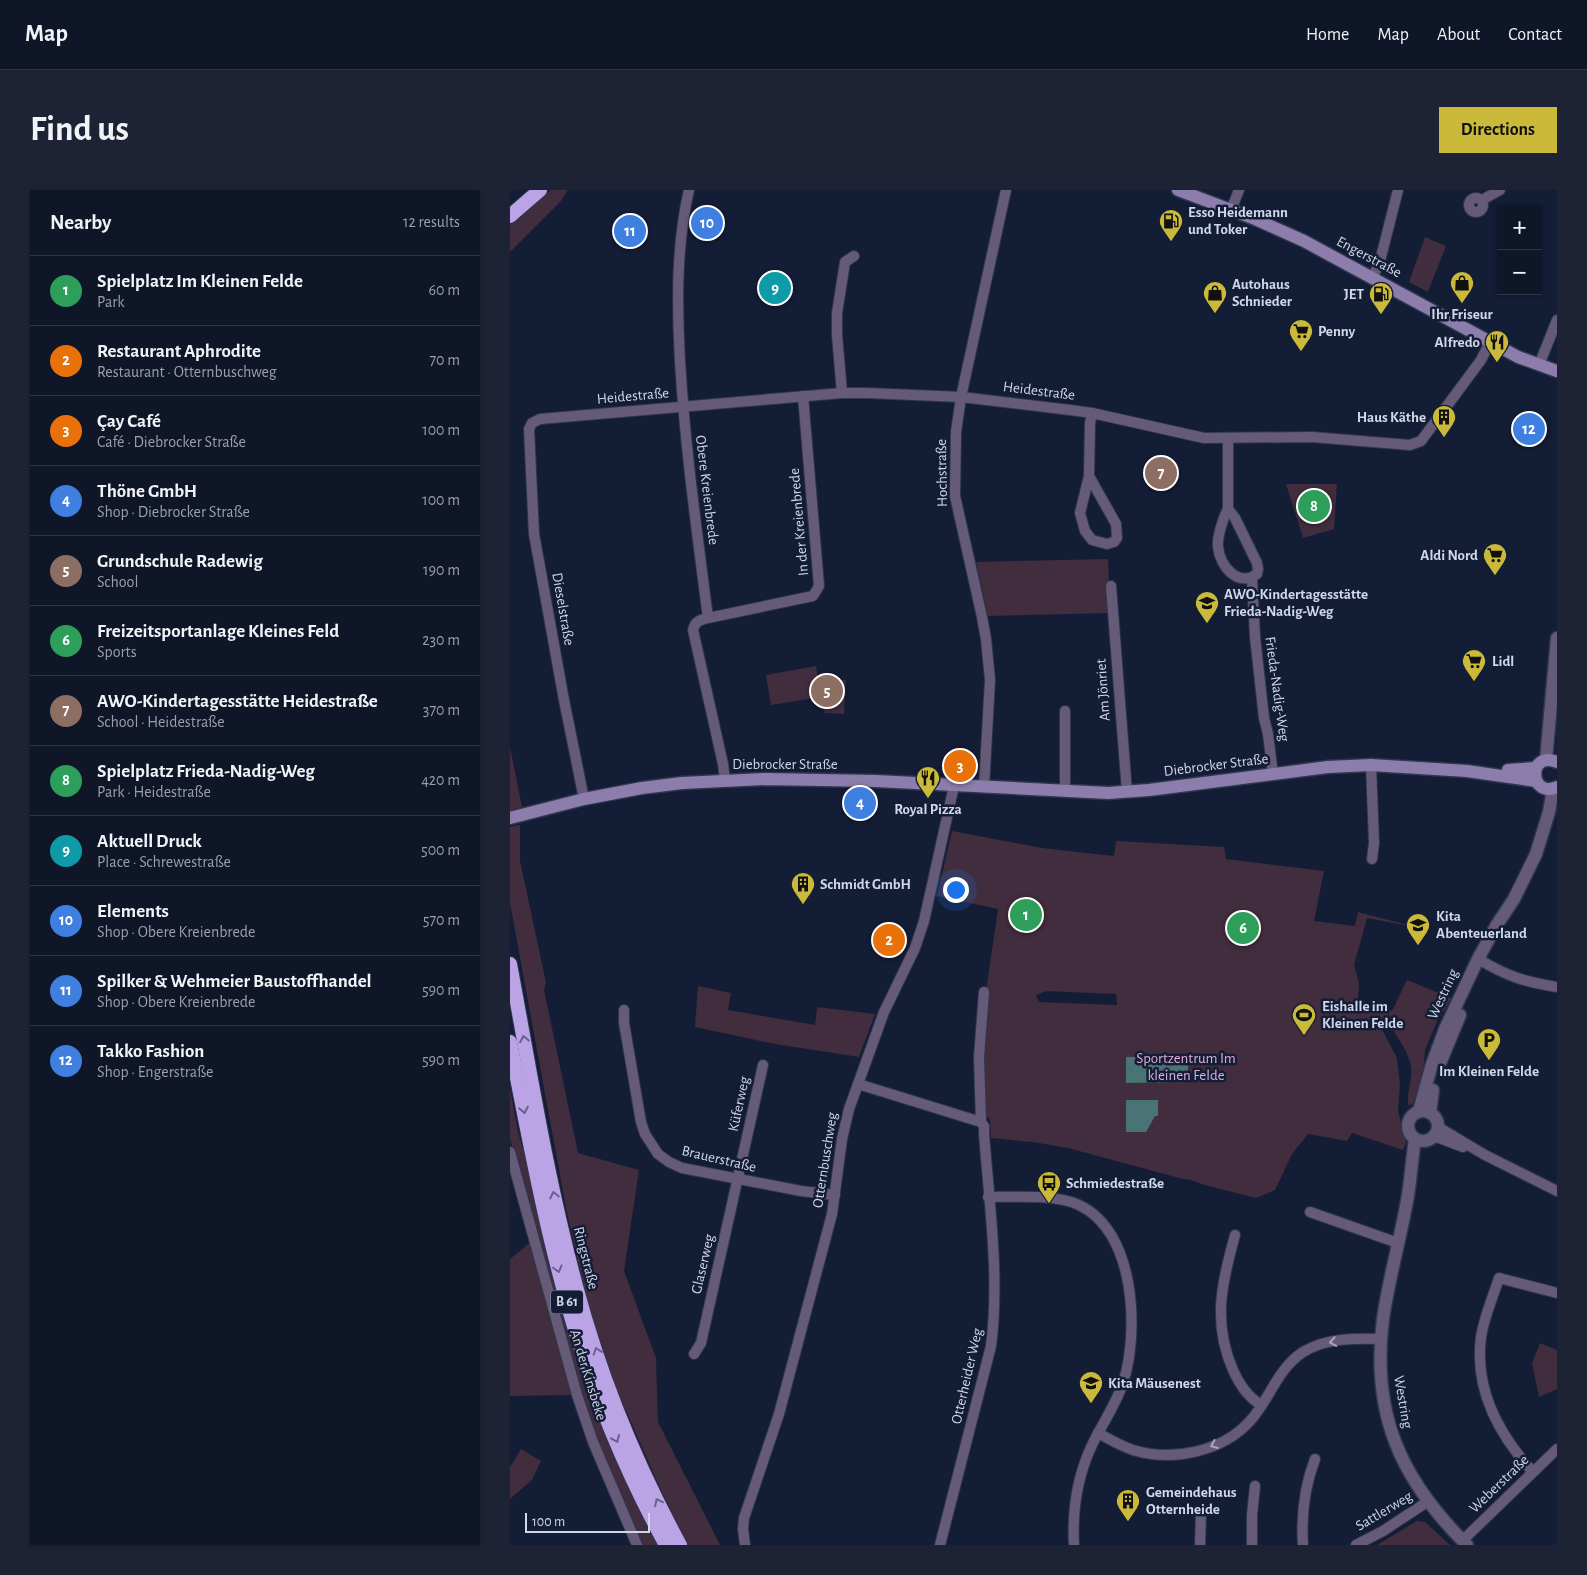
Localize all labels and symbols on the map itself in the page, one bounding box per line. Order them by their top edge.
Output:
pin: 10 [691,204,723,242]
place label: Esso Heidemann und Toker [1188,205,1288,237]
fuel station icon: Esso Heidemann und Toker [1158,208,1184,242]
pin: 11 [614,212,646,250]
street label: Engerstraße [1334,234,1404,280]
pin: 9 [759,269,791,307]
shop icon: Ihr Friseur [1449,270,1475,304]
place label: Autohaus Schnieder [1232,277,1293,309]
shop icon: Autohaus Schnieder [1202,280,1228,314]
fuel station icon: JET [1368,281,1394,315]
place label: JET [1344,287,1364,302]
place label: Ihr Friseur [1431,307,1494,322]
supermarket icon: Penny [1288,318,1314,352]
place label: Penny [1318,324,1355,339]
restaurant icon: Alfredo [1484,329,1510,363]
place label: Alfredo [1434,335,1480,350]
street label: Heidestraße [1002,379,1076,403]
street label: Heidestraße [596,385,670,407]
building icon: Haus Käthe [1431,404,1457,438]
place label: Haus Käthe [1357,410,1426,425]
pin: 12 [1513,410,1545,448]
street label: Obere Kreienbrede [693,434,721,546]
street label: Hochstraße [934,439,950,507]
pin: 7 [1145,454,1177,492]
street label: In der Kreienbrede [787,467,811,577]
pin: 8 [1298,487,1330,525]
supermarket icon: Aldi Nord [1482,542,1508,576]
place label: Aldi Nord [1420,548,1478,563]
street label: Dieselstraße [549,571,577,647]
place label: AWO-Kindertagesstätte Frieda-Nadig-Weg [1224,587,1368,619]
school or university icon: AWO-Kindertagesstätte Frieda-Nadig-Weg [1194,590,1220,624]
street label: Frieda-Nadig-Weg [1262,635,1292,743]
supermarket icon: Lidl [1461,648,1487,682]
place label: Lidl [1492,654,1514,669]
street label: Am Jönriet [1093,658,1113,722]
pin: 5 [811,672,843,710]
pin: 3 [944,747,976,785]
street label: Diebrocker Straße [1163,751,1269,779]
street label: Diebrocker Straße [732,757,838,772]
restaurant icon: Royal Pizza [915,765,941,799]
pin: 4 [844,784,876,822]
place label: Royal Pizza [894,802,962,817]
building icon: Schmidt GmbH [790,871,816,905]
place label: Schmidt GmbH [820,877,911,892]
your location [943,877,969,903]
pin: 1 [1010,896,1042,934]
pin: 6 [1227,909,1259,947]
place label: Kita Abenteuerland [1436,909,1527,941]
school or university icon: Kita Abenteuerland [1405,912,1431,946]
pin: 2 [873,921,905,959]
street label: Westring [1425,966,1461,1021]
place label: Eishalle im Kleinen Felde [1322,999,1403,1031]
sports icon: Eishalle im Kleinen Felde [1291,1002,1317,1036]
parking icon: Im Kleinen Felde [1476,1027,1502,1061]
one-way arrow [519,1034,530,1043]
park label: Sportzentrum Im kleinen Felde [1136,1051,1236,1083]
place label: Im Kleinen Felde [1439,1064,1539,1079]
street label: Küferweg [726,1075,752,1133]
one-way arrow [518,1106,528,1115]
street label: Otternbuschweg [810,1110,840,1209]
street label: Brauerstraße [680,1143,758,1175]
bus stop icon: Schmiedestraße [1036,1170,1062,1204]
place label: Schmiedestraße [1066,1176,1164,1191]
one-way arrow [549,1190,560,1199]
street label: Ringstraße [571,1225,601,1291]
street label: Glaserweg [689,1232,717,1295]
one-way arrow [553,1264,563,1272]
road number: B 61 [551,1290,583,1314]
street label: Otterheider Weg [949,1326,985,1425]
street label: An der Kinsbeke [567,1328,609,1422]
one-way arrow [1328,1336,1337,1346]
one-way arrow [593,1348,603,1356]
school or university icon: Kita Mäusenest [1078,1370,1104,1404]
street label: Westring [1391,1374,1415,1430]
place label: Kita Mäusenest [1108,1376,1201,1391]
one-way arrow [610,1434,620,1443]
one-way arrow [1210,1438,1219,1449]
street label: Weberstraße [1466,1452,1532,1516]
place label: Gemeindehaus Otternheide [1146,1485,1237,1517]
building icon: Gemeindehaus Otternheide [1115,1488,1141,1522]
street label: Sattlerweg [1353,1488,1415,1534]
one-way arrow [654,1498,664,1507]
scale bar [525,1510,650,1533]

